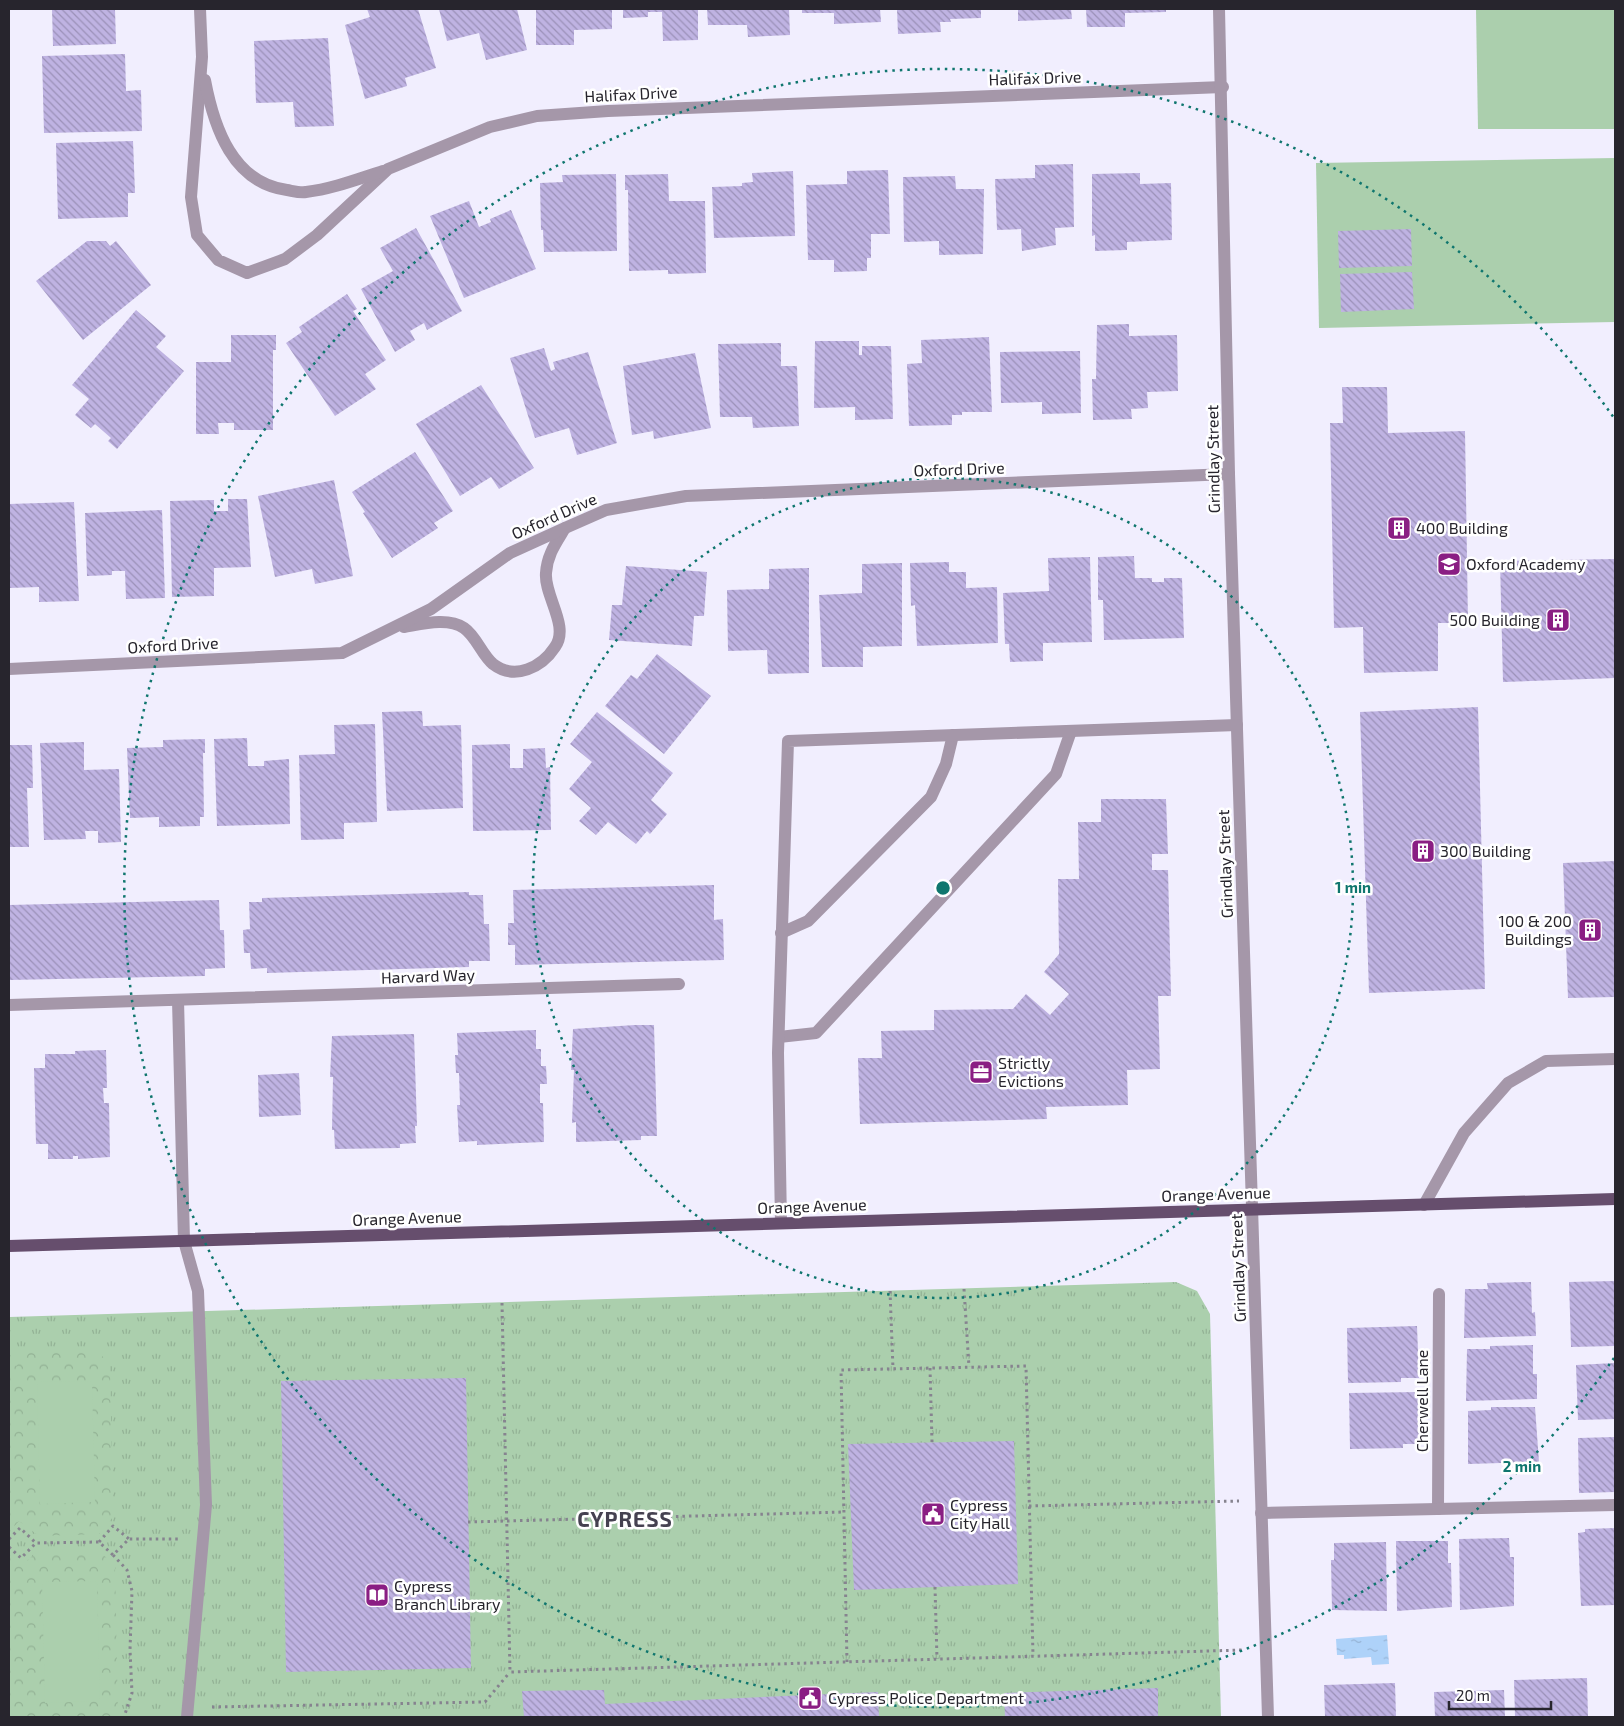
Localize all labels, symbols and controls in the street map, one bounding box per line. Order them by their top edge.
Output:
street label: Halifax Drive [988,66,1082,89]
street label: Halifax Drive [584,82,678,105]
street label: Grindlay Street [1202,405,1223,513]
street label: Oxford Drive [913,457,1005,480]
street label: Oxford Drive [508,488,599,543]
building icon: 400 Building [1386,515,1412,541]
place label: 400 Building [1416,518,1508,537]
school or university icon: Oxford Academy [1436,551,1462,577]
place label: Oxford Academy [1466,554,1586,573]
building icon: 500 Building [1545,607,1571,633]
place label: 500 Building [1449,610,1540,629]
street label: Oxford Drive [127,633,219,656]
street label: Grindlay Street [1213,809,1236,919]
building icon: 300 Building [1410,838,1436,864]
place label: 300 Building [1440,841,1531,860]
text: 1 min [1335,878,1371,896]
centre of rings [934,879,952,897]
place label: 100 & 200 Buildings [1499,911,1572,948]
building icon: 100 & 200 Buildings [1577,917,1603,943]
street label: Harvard Way [381,964,476,987]
place label: Strictly Evictions [998,1053,1064,1090]
office icon: Strictly Evictions [968,1059,994,1085]
street label: Orange Avenue [1161,1182,1271,1205]
street label: Orange Avenue [757,1194,867,1217]
street label: Orange Avenue [352,1206,462,1229]
street label: Grindlay Street [1226,1213,1249,1323]
street label: Cherwell Lane [1412,1350,1431,1452]
text: 2 min [1503,1457,1541,1475]
place label: Cypress City Hall [950,1495,1010,1532]
public building icon: Cypress City Hall [920,1501,946,1527]
district label: CYPRESS [577,1506,673,1531]
place label: Cypress Branch Library [394,1576,501,1613]
library icon: Cypress Branch Library [364,1582,390,1608]
scale bar [1449,1678,1552,1710]
public building icon: Cypress Police Department [797,1685,823,1711]
text: 20 m [1456,1686,1490,1704]
place label: Cypress Police Department [828,1688,1024,1707]

